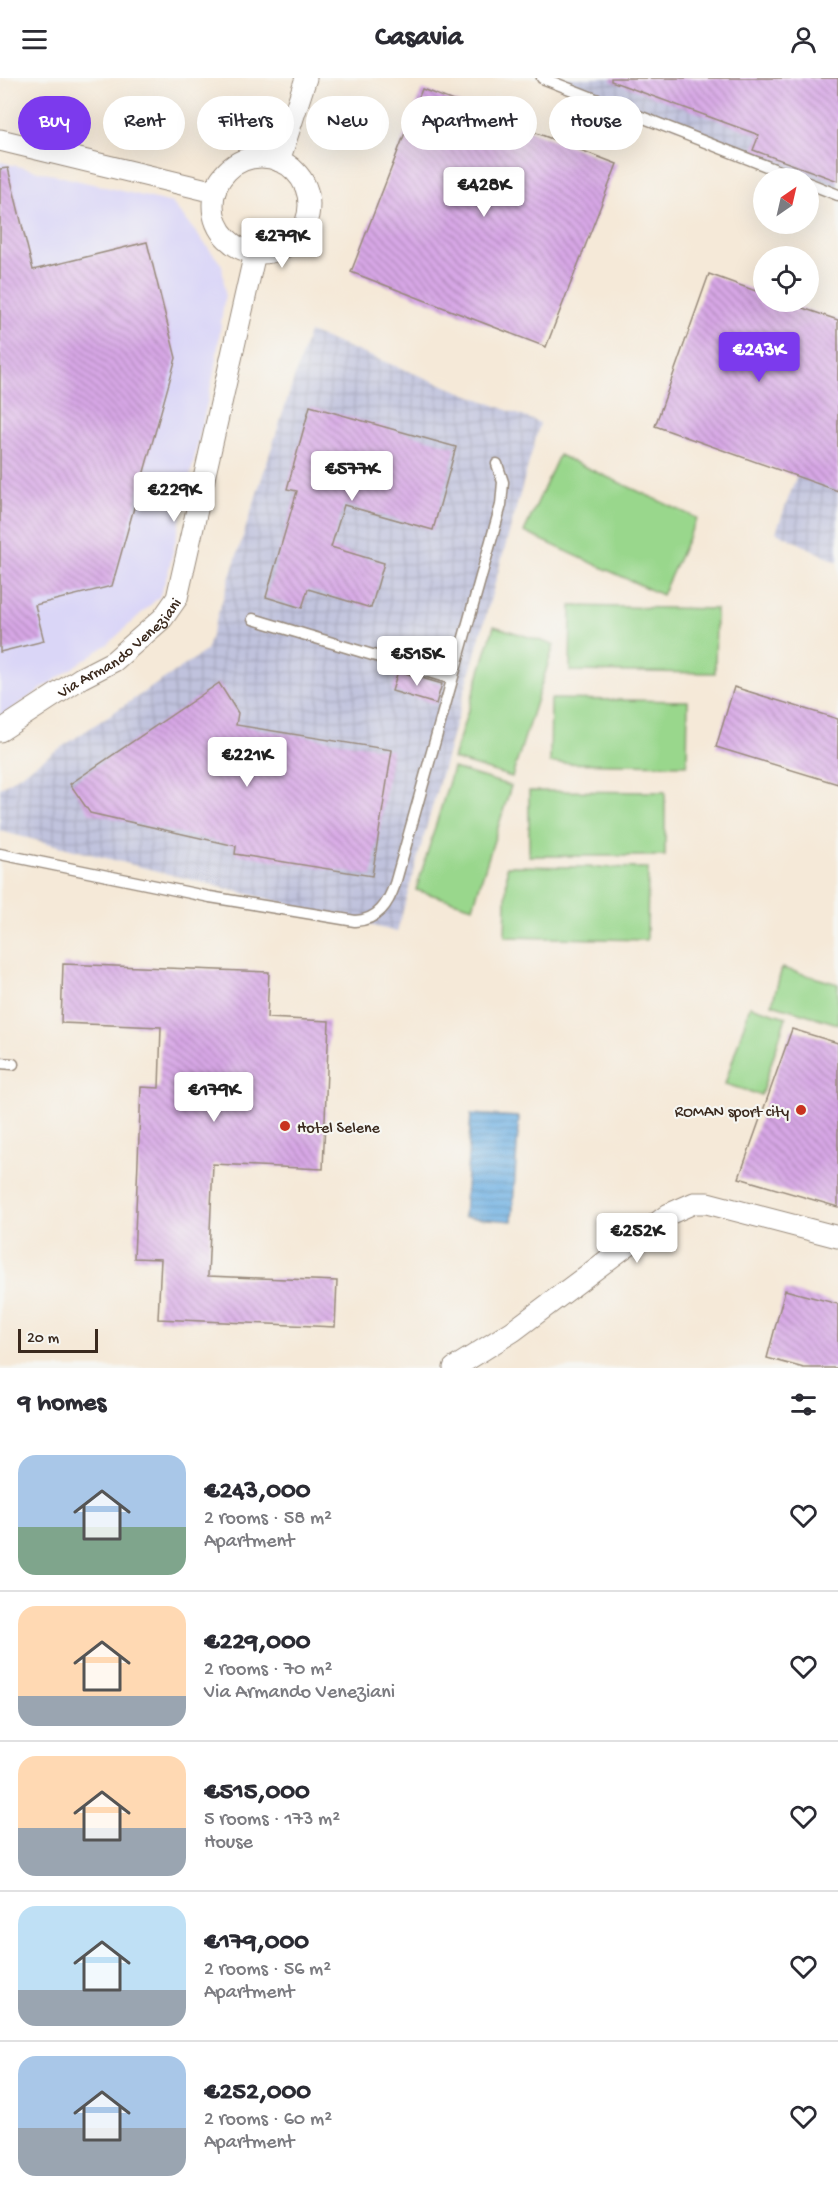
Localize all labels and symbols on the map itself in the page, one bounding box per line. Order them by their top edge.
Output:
pin: €428K [442,167,526,218]
north arrow [753,168,819,234]
pin: €279K [240,218,324,269]
pin: €243K [717,332,801,383]
pin: €577K [310,451,394,502]
pin: €229K [132,472,216,523]
street label: Via Armando Veneziani [54,595,187,704]
pin: €515K [375,636,459,687]
pin: €221K [205,737,289,788]
pin: €179K [172,1072,256,1123]
marker: ROMAN sport city [794,1103,808,1117]
place label: ROMAN sport city [675,1104,789,1123]
marker: Hotel Selene [278,1119,292,1133]
place label: Hotel Selene [297,1120,381,1139]
pin: €252K [595,1213,679,1264]
scale bar [18,1326,98,1354]

